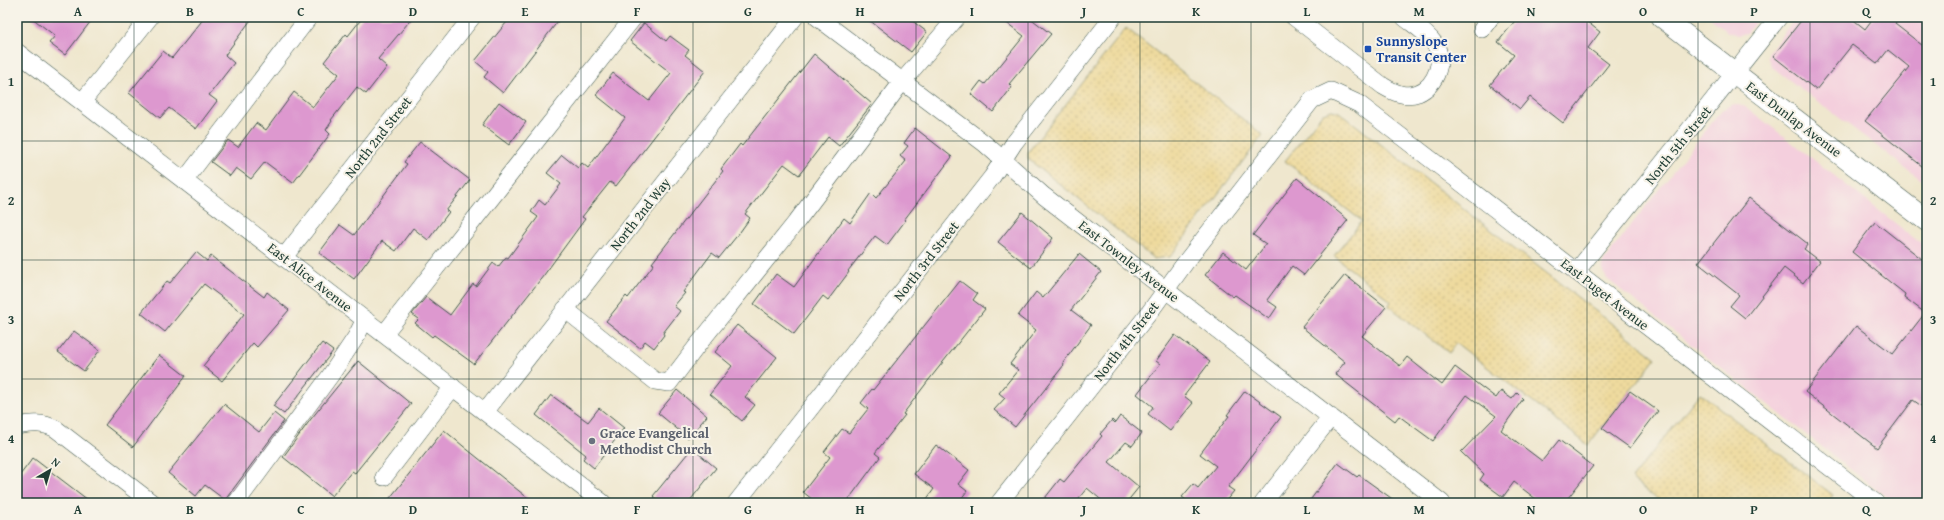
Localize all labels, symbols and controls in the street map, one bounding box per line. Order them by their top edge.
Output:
text: A [74,2,83,21]
text: B [186,2,194,21]
text: C [297,2,305,21]
text: D [409,2,417,21]
text: E [522,2,529,21]
text: F [634,2,641,21]
text: G [744,2,752,21]
text: H [855,2,865,21]
text: I [970,2,974,21]
text: J [1080,2,1087,21]
text: K [1192,2,1201,21]
text: L [1304,2,1311,21]
text: M [1413,2,1425,21]
text: N [1527,2,1536,21]
text: O [1639,2,1647,21]
text: P [1750,2,1758,21]
text: Q [1862,2,1872,21]
place label: Sunnyslope Transit Center [1376,31,1467,67]
marker: Sunnyslope Transit Center [1363,44,1373,54]
text: 1 [8,72,14,91]
text: 1 [1930,72,1936,91]
street label: East Dunlap Avenue [1742,76,1846,162]
street label: North 2nd Street [340,92,416,182]
street label: North 5th Street [1640,101,1716,189]
street label: North 2nd Way [605,173,675,255]
text: 2 [8,191,15,210]
text: 2 [1930,191,1937,210]
street label: East Townley Avenue [1074,215,1184,307]
street label: North 3rd Street [888,217,964,305]
street label: East Alice Avenue [263,238,357,317]
street label: East Puget Avenue [1557,253,1654,335]
street label: North 4th Street [1089,297,1163,385]
text: 3 [8,310,14,329]
text: 3 [1930,310,1936,329]
place label: Grace Evangelical Methodist Church [600,423,712,459]
text: 4 [8,429,15,448]
text: 4 [1930,429,1937,448]
marker: Grace Evangelical Methodist Church [587,436,597,446]
north arrow [30,450,70,490]
text: N [48,454,64,471]
text: A [74,500,83,519]
text: B [186,500,194,519]
text: C [297,500,305,519]
text: D [409,500,417,519]
text: E [522,500,529,519]
text: F [634,500,641,519]
text: G [744,500,752,519]
text: H [855,500,865,519]
text: I [970,500,974,519]
text: J [1080,500,1087,519]
text: K [1192,500,1201,519]
text: L [1304,500,1311,519]
text: M [1413,500,1425,519]
text: N [1527,500,1536,519]
text: O [1639,500,1647,519]
text: P [1750,500,1758,519]
text: Q [1862,500,1872,519]

